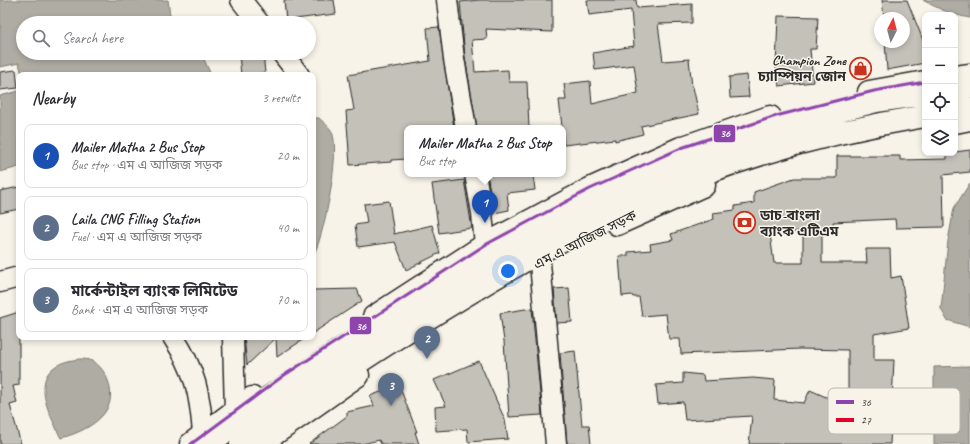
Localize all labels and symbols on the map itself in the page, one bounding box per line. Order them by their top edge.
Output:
north arrow [874,12,910,48]
place label: Champion Zone চ্যাম্পিয়ন জোন [757,52,847,85]
shop icon: Champion Zone চ্যাম্পিয়ন জোন [848,55,874,81]
line badge: 36 [713,124,736,143]
text: 36 [720,126,731,140]
pin: 1 [472,190,498,223]
street label: এম এ আজিজ সড়ক [531,206,640,273]
place label: ডাচ-বাংলা ব্যাংক এটিএম [759,207,839,240]
bank icon: ডাচ-বাংলা ব্যাংক এটিএম [732,210,758,236]
your location [498,261,518,281]
line badge: 36 [349,316,372,335]
text: 36 [356,319,367,333]
pin: 2 [414,326,440,359]
pin: 3 [378,373,404,406]
legend [828,388,960,434]
text: 36 [861,395,872,409]
text: 27 [861,413,872,427]

